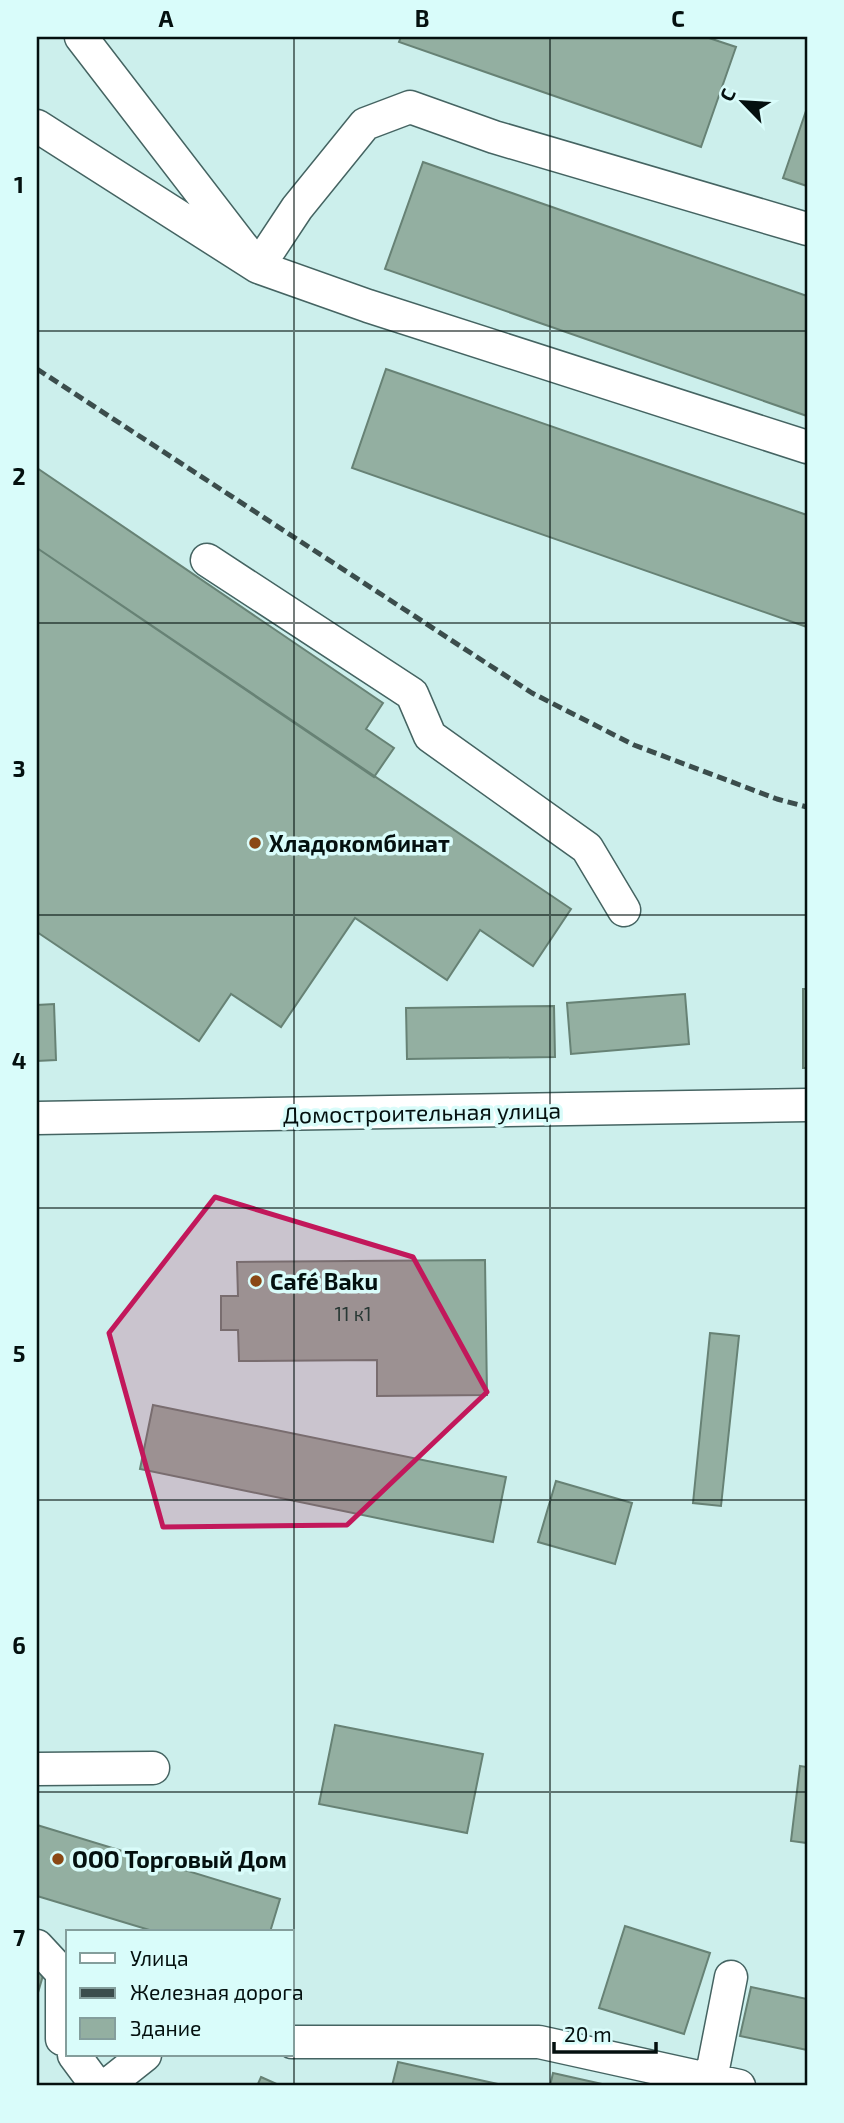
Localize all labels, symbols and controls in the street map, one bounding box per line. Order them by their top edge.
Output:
text: A [158,4,174,32]
text: B [415,4,429,32]
text: C [671,4,685,32]
north arrow [708,66,778,136]
text: С [714,85,740,105]
text: 1 [14,170,24,198]
text: 2 [12,462,26,490]
text: 3 [12,754,26,782]
place label: Хладокомбинат [269,829,450,857]
marker: Хладокомбинат [247,835,263,851]
text: 4 [12,1046,26,1074]
street label: Домостроительная улица [283,1096,561,1129]
place label: Café Baku [270,1267,378,1295]
marker: Café Baku [248,1273,264,1289]
house number: 11 к1 [334,1302,372,1325]
text: 5 [13,1339,25,1367]
text: 6 [12,1631,26,1659]
place label: ООО Торговый Дом [72,1845,287,1873]
marker: ООО Торговый Дом [50,1851,66,1867]
text: 7 [13,1923,25,1951]
legend [66,1930,294,2056]
text: Улица [130,1945,189,1970]
text: Железная дорога [130,1979,303,2004]
scale bar [554,2011,655,2055]
text: Здание [130,2015,201,2040]
text: 20 m [564,2021,612,2046]

